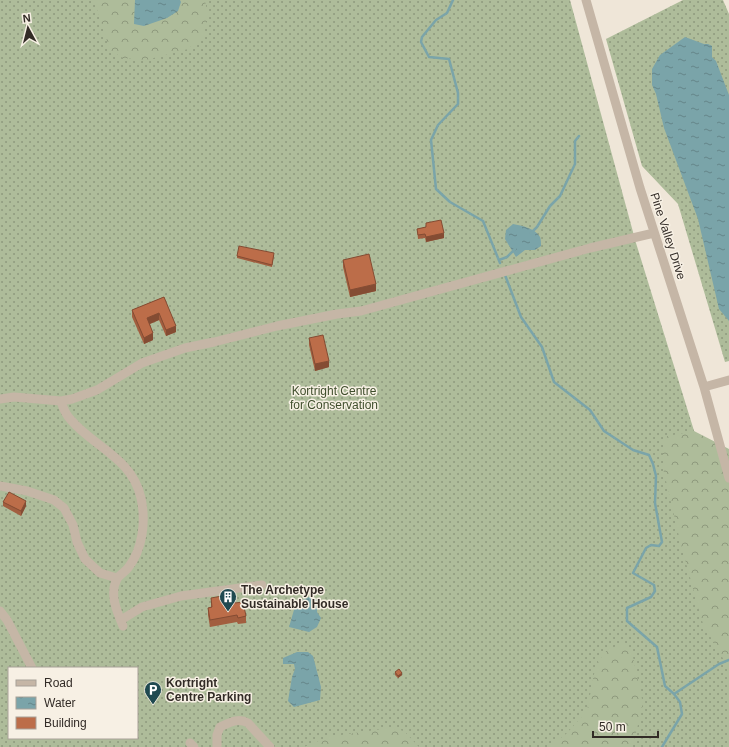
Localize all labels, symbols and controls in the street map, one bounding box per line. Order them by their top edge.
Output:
north arrow [8,8,48,48]
text: N [22,12,32,25]
street label: Pine Valley Drive [647,191,689,281]
park label: Kortright Centre for Conservation [290,384,378,412]
place label: The Archetype Sustainable House [241,583,349,611]
building icon: The Archetype Sustainable House [218,587,238,612]
legend [8,667,138,739]
text: Road [44,676,73,690]
place label: Kortright Centre Parking [166,676,251,704]
parking icon: Kortright Centre Parking [143,680,163,705]
text: Water [44,696,76,710]
scale bar [593,713,658,739]
text: Building [44,716,87,730]
text: 50 m [599,720,626,734]

